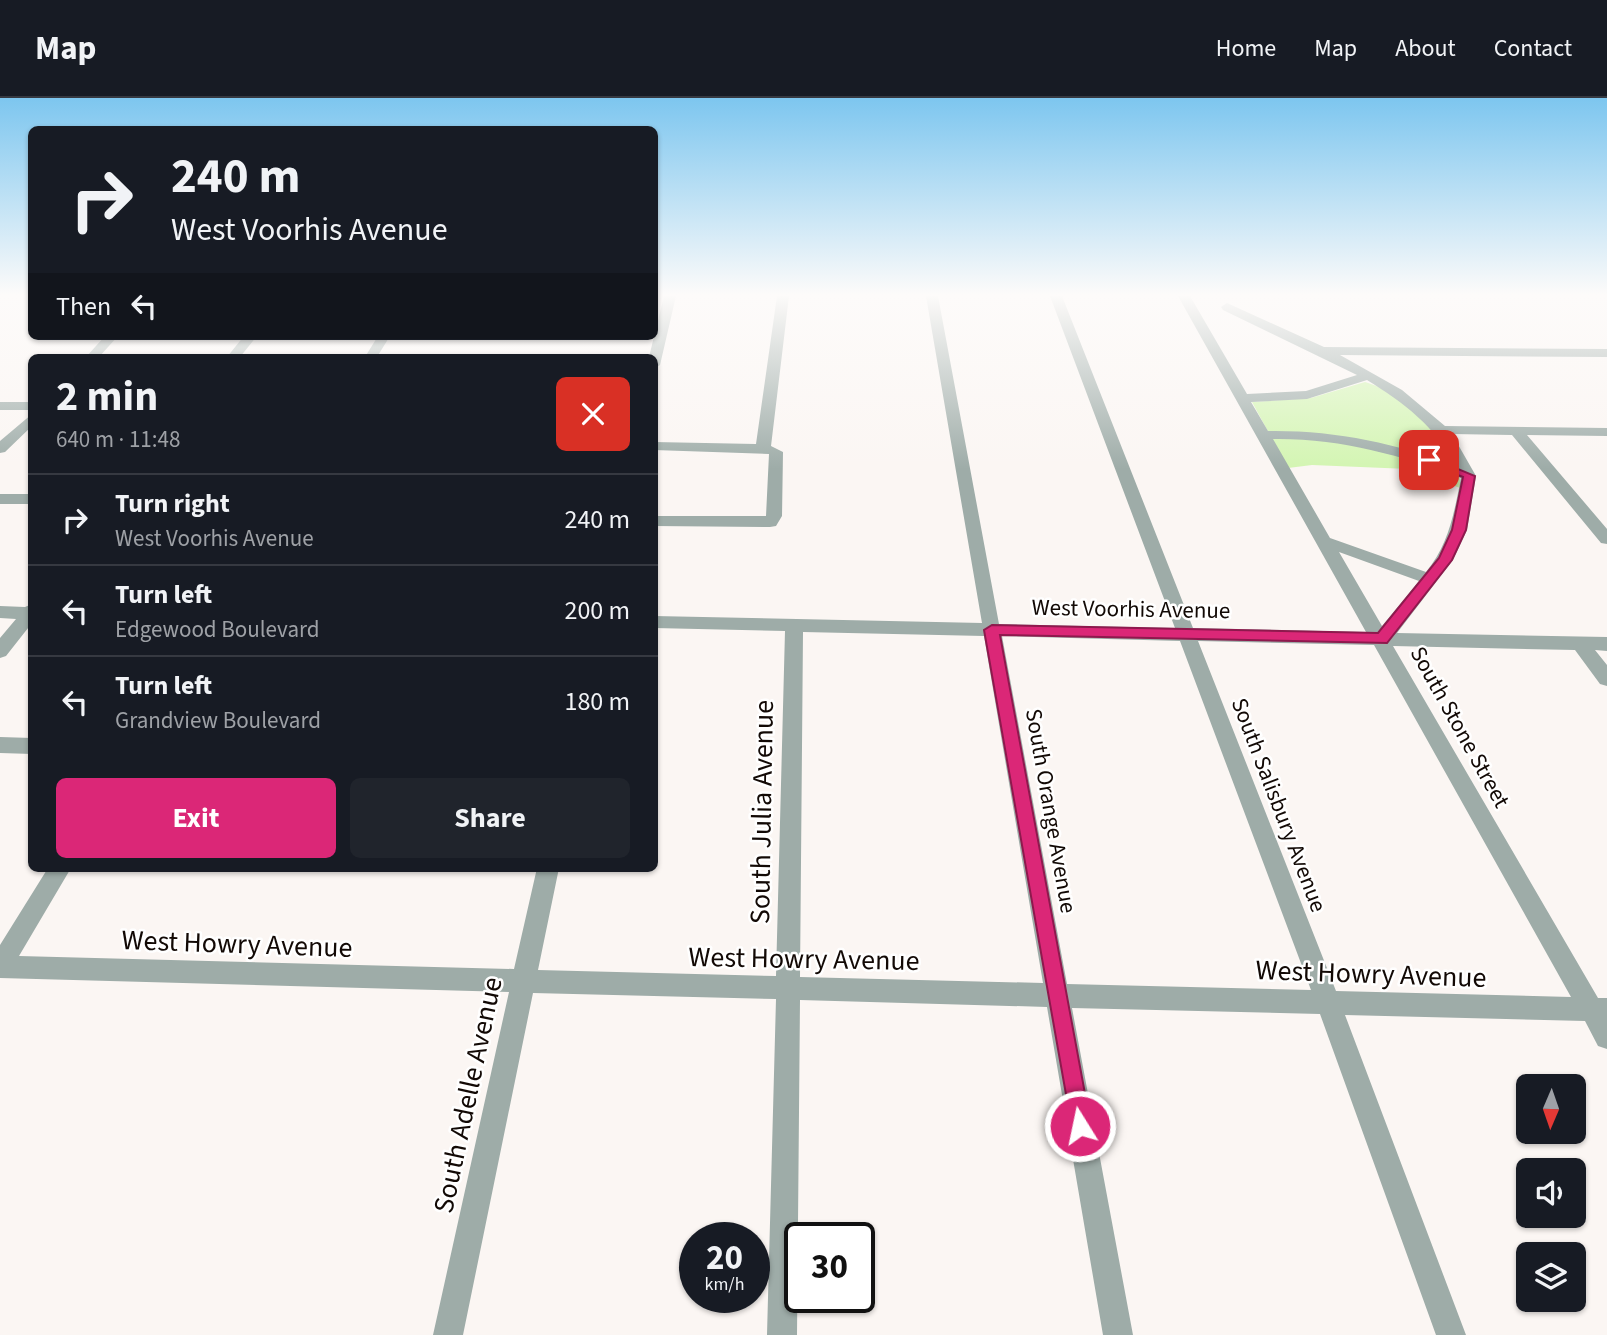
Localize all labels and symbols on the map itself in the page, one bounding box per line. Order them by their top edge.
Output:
pin [1399,430,1459,490]
street label: West Voorhis Avenue [1031,591,1231,627]
street label: South Stone Street [1402,640,1518,814]
street label: South Salisbury Avenue [1223,693,1335,917]
street label: South Julia Avenue [740,699,784,925]
street label: South Orange Avenue [1017,706,1085,916]
street label: West Howry Avenue [121,920,353,968]
street label: West Howry Avenue [688,937,920,981]
street label: West Howry Avenue [1255,950,1487,998]
street label: South Adelle Avenue [423,973,513,1217]
north arrow [1516,1074,1586,1144]
position arrow [1043,1089,1117,1163]
speed limit sign: 30 [784,1222,875,1313]

